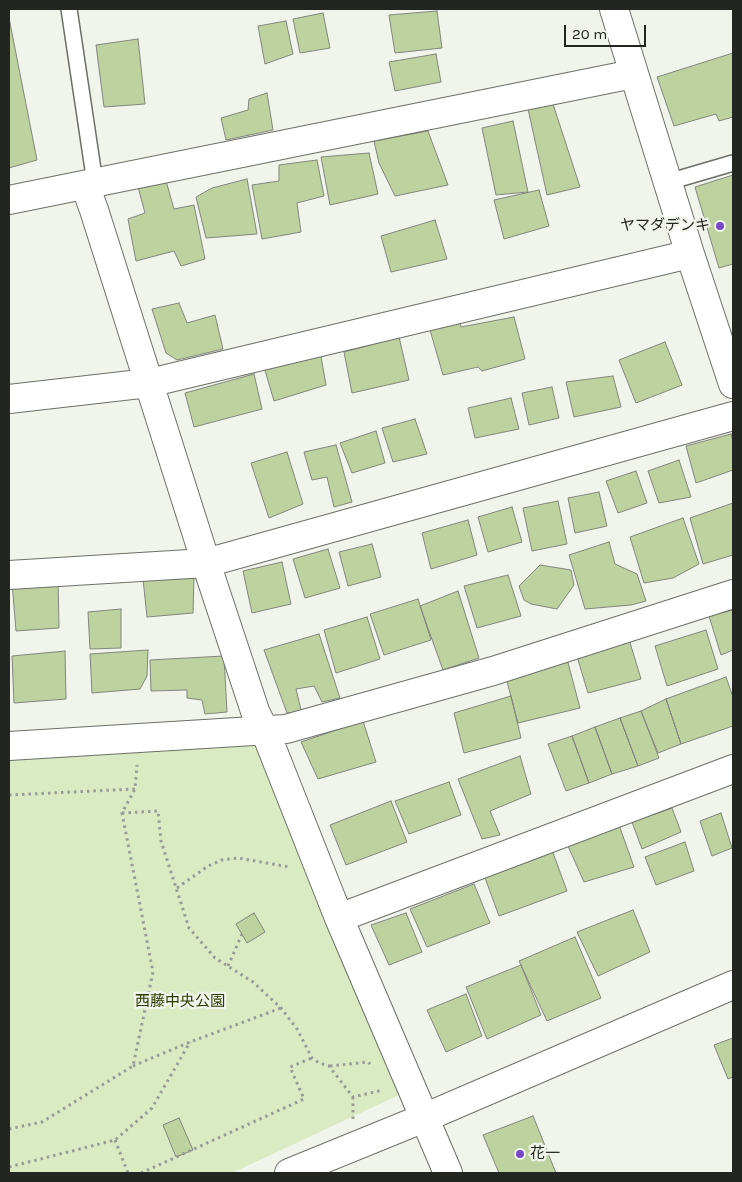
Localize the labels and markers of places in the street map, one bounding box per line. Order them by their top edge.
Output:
place label: ヤマダデンキ [620,217,710,235]
marker: ヤマダデンキ [714,220,726,232]
place label: 花一 [530,1145,560,1163]
marker: 花一 [514,1148,526,1160]

